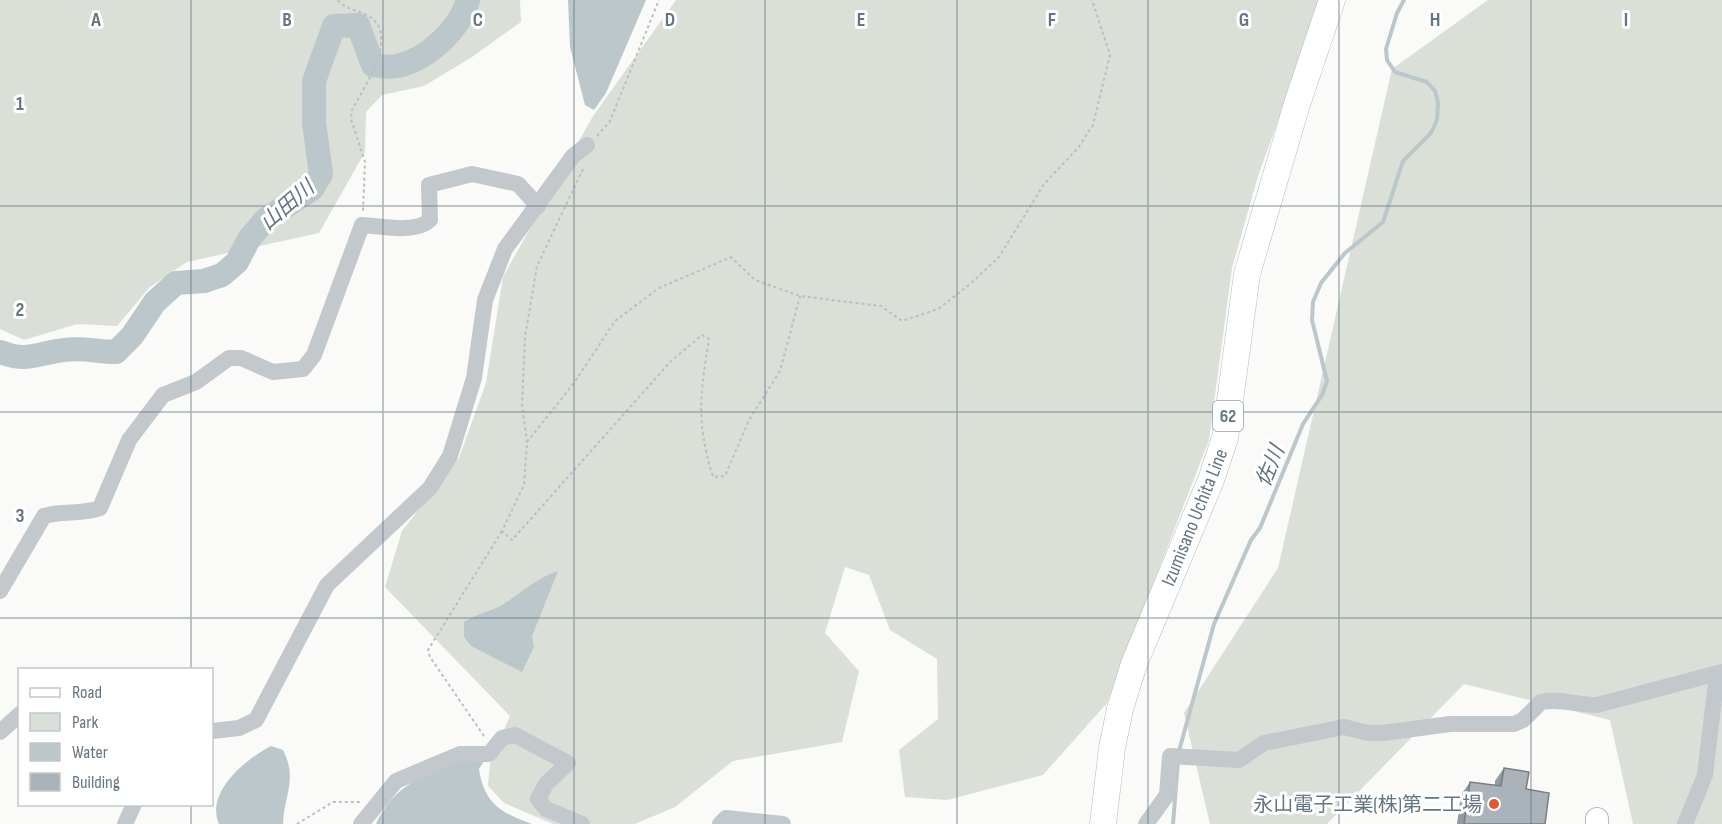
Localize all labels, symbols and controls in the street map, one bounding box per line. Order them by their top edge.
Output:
text: A [90,8,101,32]
text: B [282,8,292,32]
text: C [473,8,483,32]
text: D [665,8,675,32]
text: E [857,8,865,32]
text: F [1048,8,1056,32]
text: G [1239,8,1249,32]
text: H [1430,8,1440,32]
text: I [1624,8,1628,32]
text: 1 [16,92,24,116]
water label: 山田川 [255,174,321,235]
text: 2 [16,298,24,322]
road number: 62 [1213,401,1243,431]
water label: 佐川 [1251,440,1291,490]
street label: Izumisano Uchita Line [1156,445,1233,589]
text: 3 [16,504,25,528]
legend [18,668,213,806]
text: Road [72,682,102,703]
text: Park [72,712,98,733]
text: Water [72,742,108,763]
text: Building [72,772,120,793]
place label: 永山電子工業(株)第二工場 [1253,793,1482,817]
marker: 永山電子工業(株)第二工場 [1487,797,1501,811]

